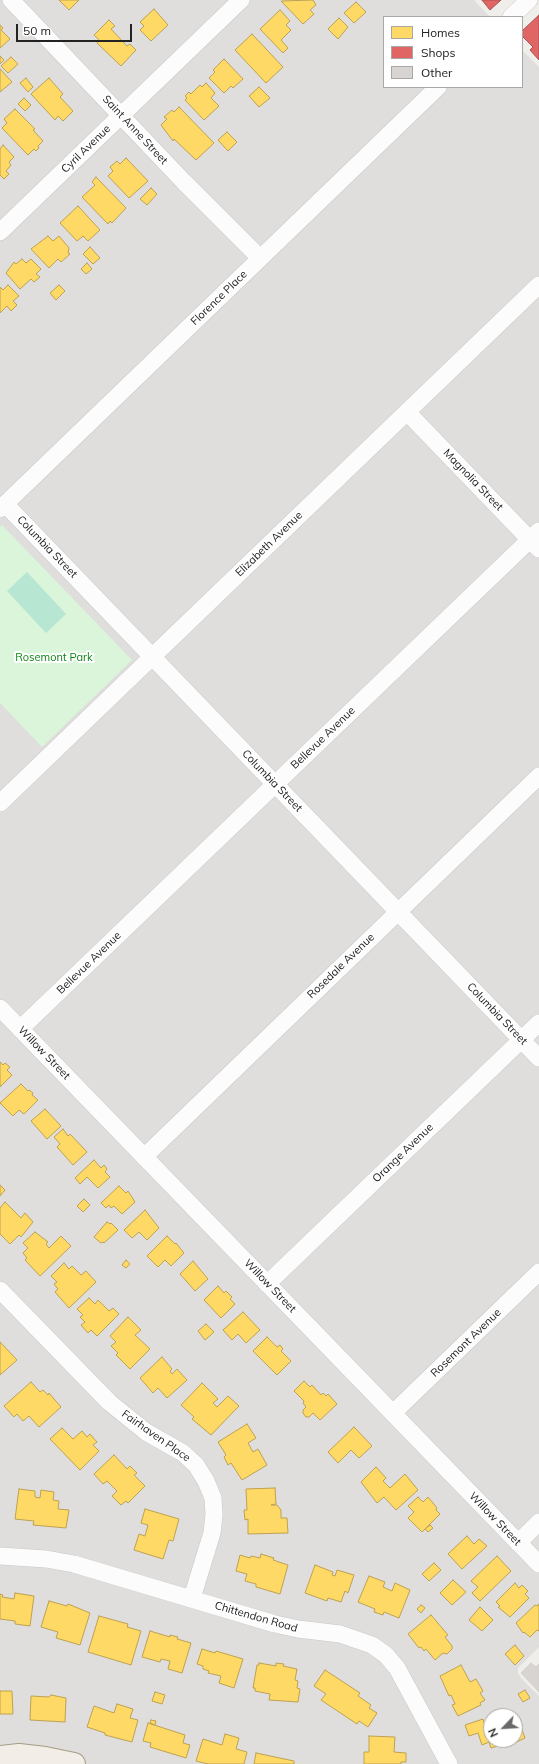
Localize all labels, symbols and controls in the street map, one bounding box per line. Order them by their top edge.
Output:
scale bar [18,16,134,42]
legend [383,16,523,88]
text: 50 m [23,23,51,38]
text: Homes [421,25,460,40]
text: Shops [421,45,456,60]
text: Other [421,65,452,80]
street label: Saint Anne Street [100,93,170,167]
street label: Cyril Avenue [59,122,113,176]
street label: Florence Place [188,268,250,328]
street label: Magnolia Street [440,446,506,514]
street label: Elizabeth Avenue [233,509,305,579]
street label: Columbia Street [14,513,80,581]
park label: Rosemont Park [15,651,93,665]
street label: Bellevue Avenue [288,704,358,772]
street label: Columbia Street [239,747,305,815]
street label: Bellevue Avenue [54,929,124,997]
street label: Rosedale Avenue [305,931,377,1001]
street label: Columbia Street [464,980,530,1048]
street label: Willow Street [15,1024,73,1082]
street label: Orange Avenue [370,1121,436,1185]
street label: Willow Street [241,1257,299,1315]
street label: Rosemont Avenue [428,1306,504,1380]
street label: Fairhaven Place [119,1407,193,1465]
street label: Willow Street [466,1490,524,1548]
street label: Chittendon Road [213,1599,299,1635]
north arrow [483,1708,523,1748]
text: N [485,1726,501,1739]

